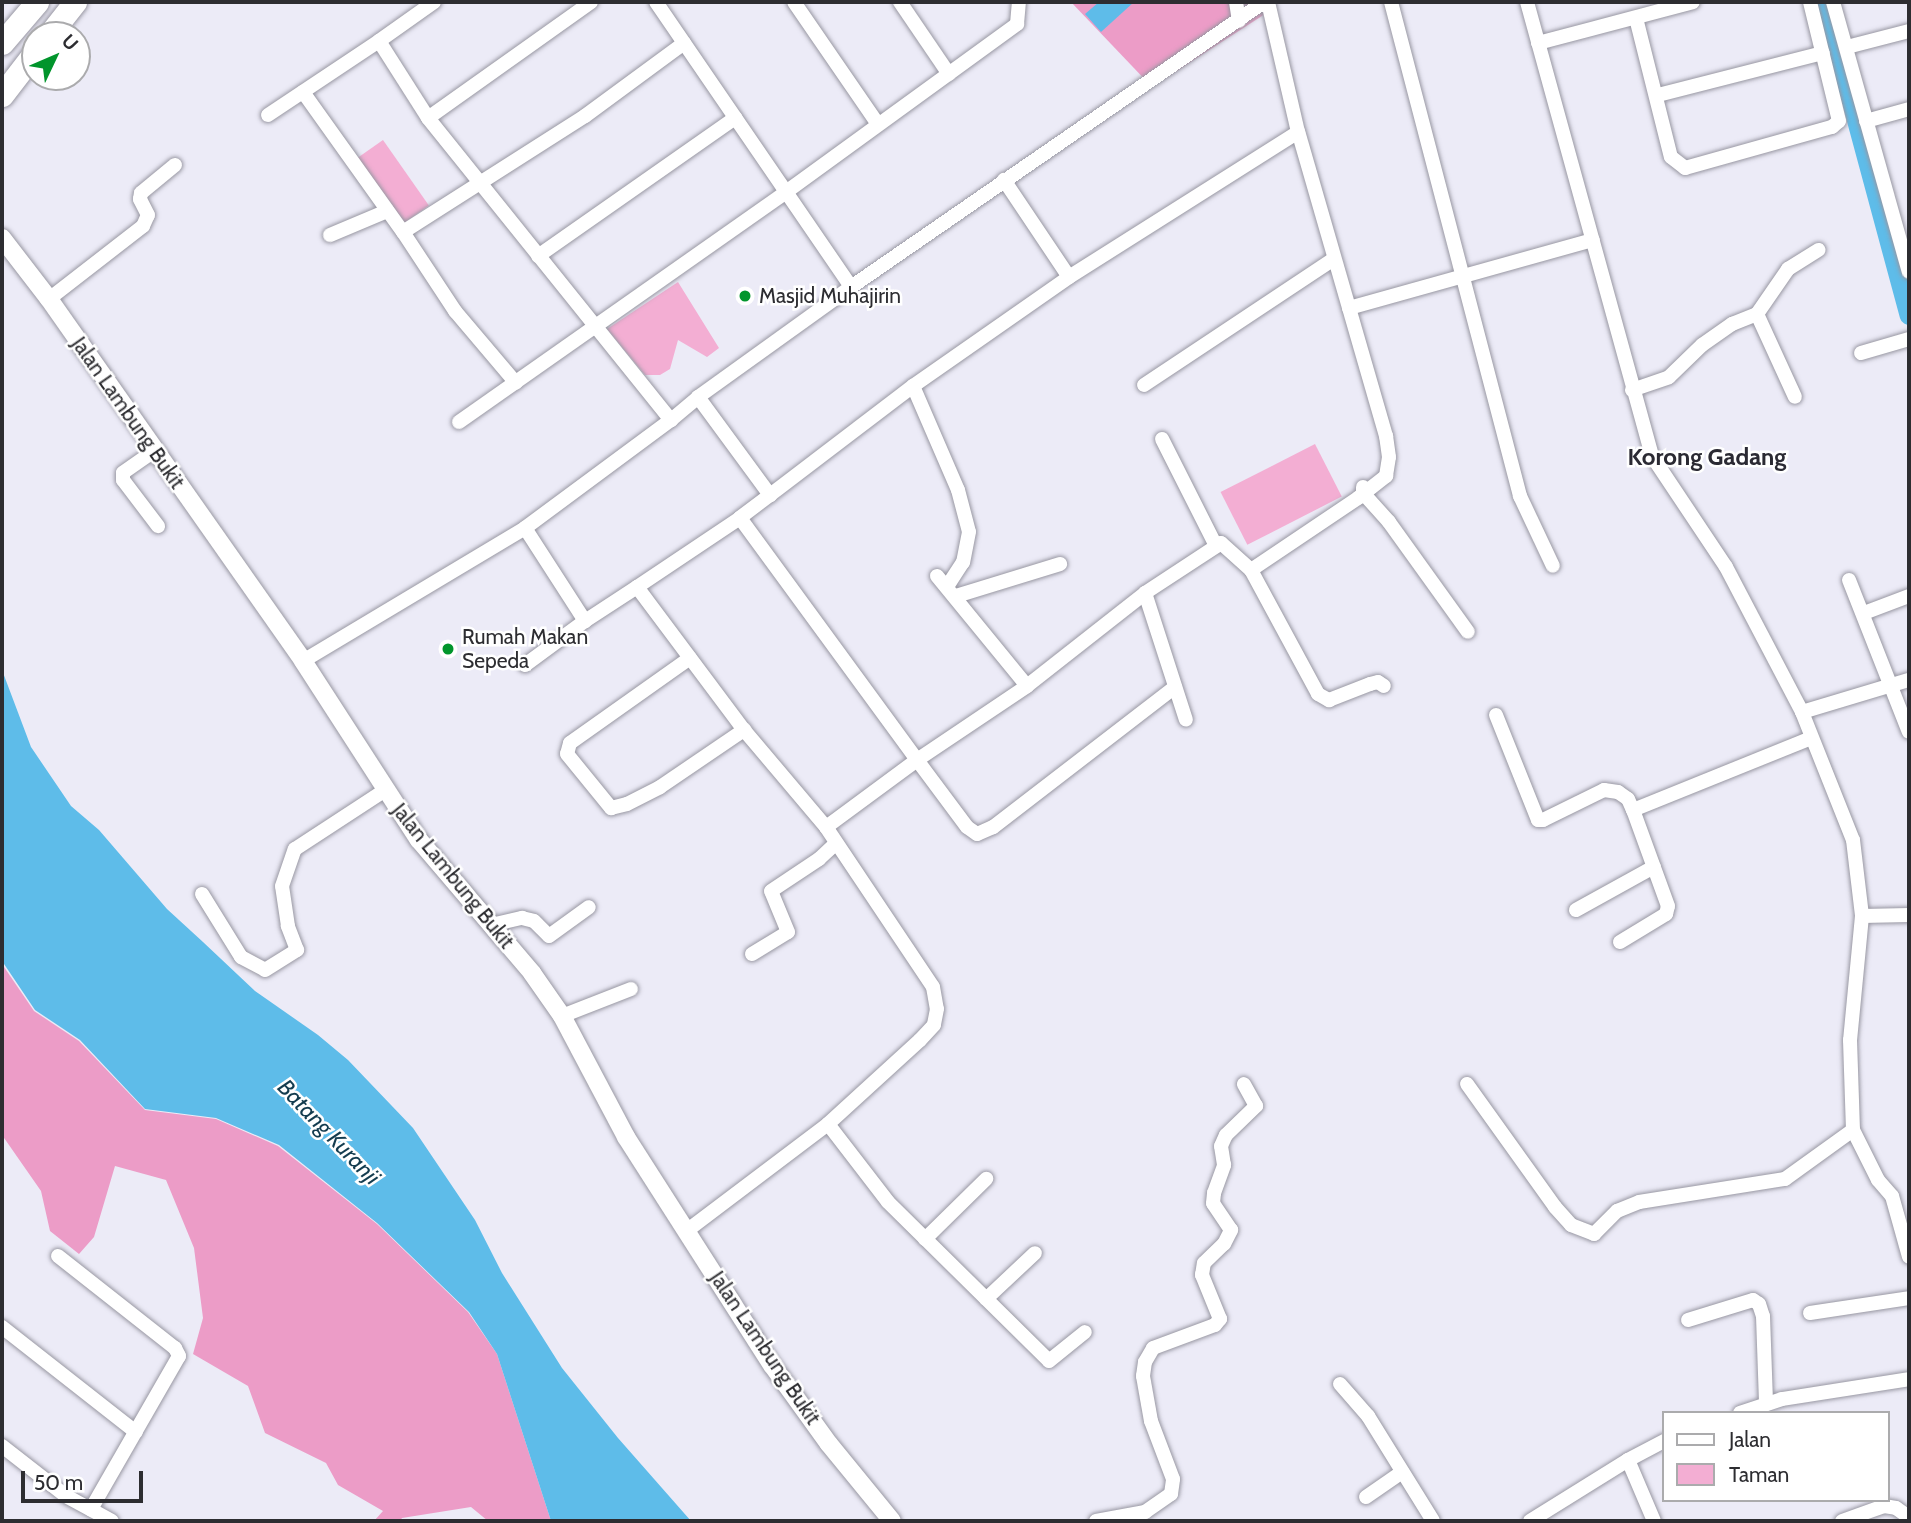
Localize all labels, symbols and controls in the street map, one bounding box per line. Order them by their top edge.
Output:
north arrow [21,21,91,91]
text: U [57,30,83,55]
place label: Masjid Muhajirin [759,283,901,309]
marker: Masjid Muhajirin [737,288,753,304]
street label: Jalan Lambung Bukit [66,332,190,494]
district label: Korong Gadang [1628,443,1786,471]
place label: Rumah Makan Sepeda [462,624,588,674]
marker: Rumah Makan Sepeda [440,641,456,657]
street label: Jalan Lambung Bukit [387,798,519,954]
water label: Batang Kuranji [272,1073,386,1191]
street label: Jalan Lambung Bukit [704,1266,826,1430]
legend [1662,1411,1890,1502]
text: Jalan [1729,1427,1771,1452]
scale bar [24,1456,147,1500]
text: Taman [1729,1462,1789,1487]
text: 50 m [34,1470,83,1495]

